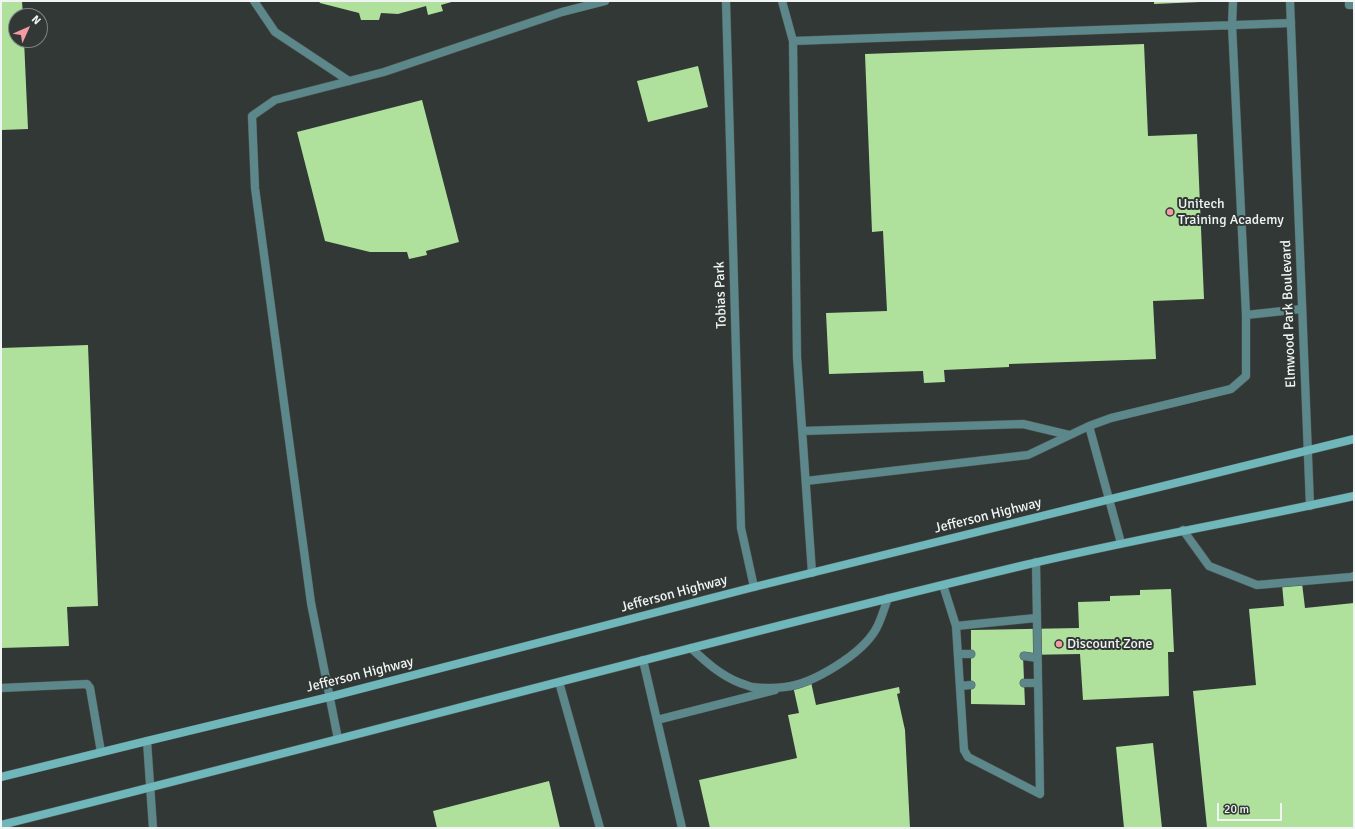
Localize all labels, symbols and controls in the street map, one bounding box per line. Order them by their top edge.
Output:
north arrow [8,8,48,48]
text: N [29,13,43,27]
place label: Unitech Training Academy [1178,196,1284,228]
marker: Unitech Training Academy [1165,207,1175,217]
street label: Elmwood Park Boulevard [1278,240,1300,388]
street label: Tobias Park [711,261,731,329]
street label: Jefferson Highway [933,495,1043,537]
street label: Jefferson Highway [619,572,729,616]
place label: Discount Zone [1067,636,1152,652]
marker: Discount Zone [1054,639,1064,649]
street label: Jefferson Highway [305,654,415,696]
scale bar [1219,795,1284,821]
text: 20 m [1224,802,1249,817]

